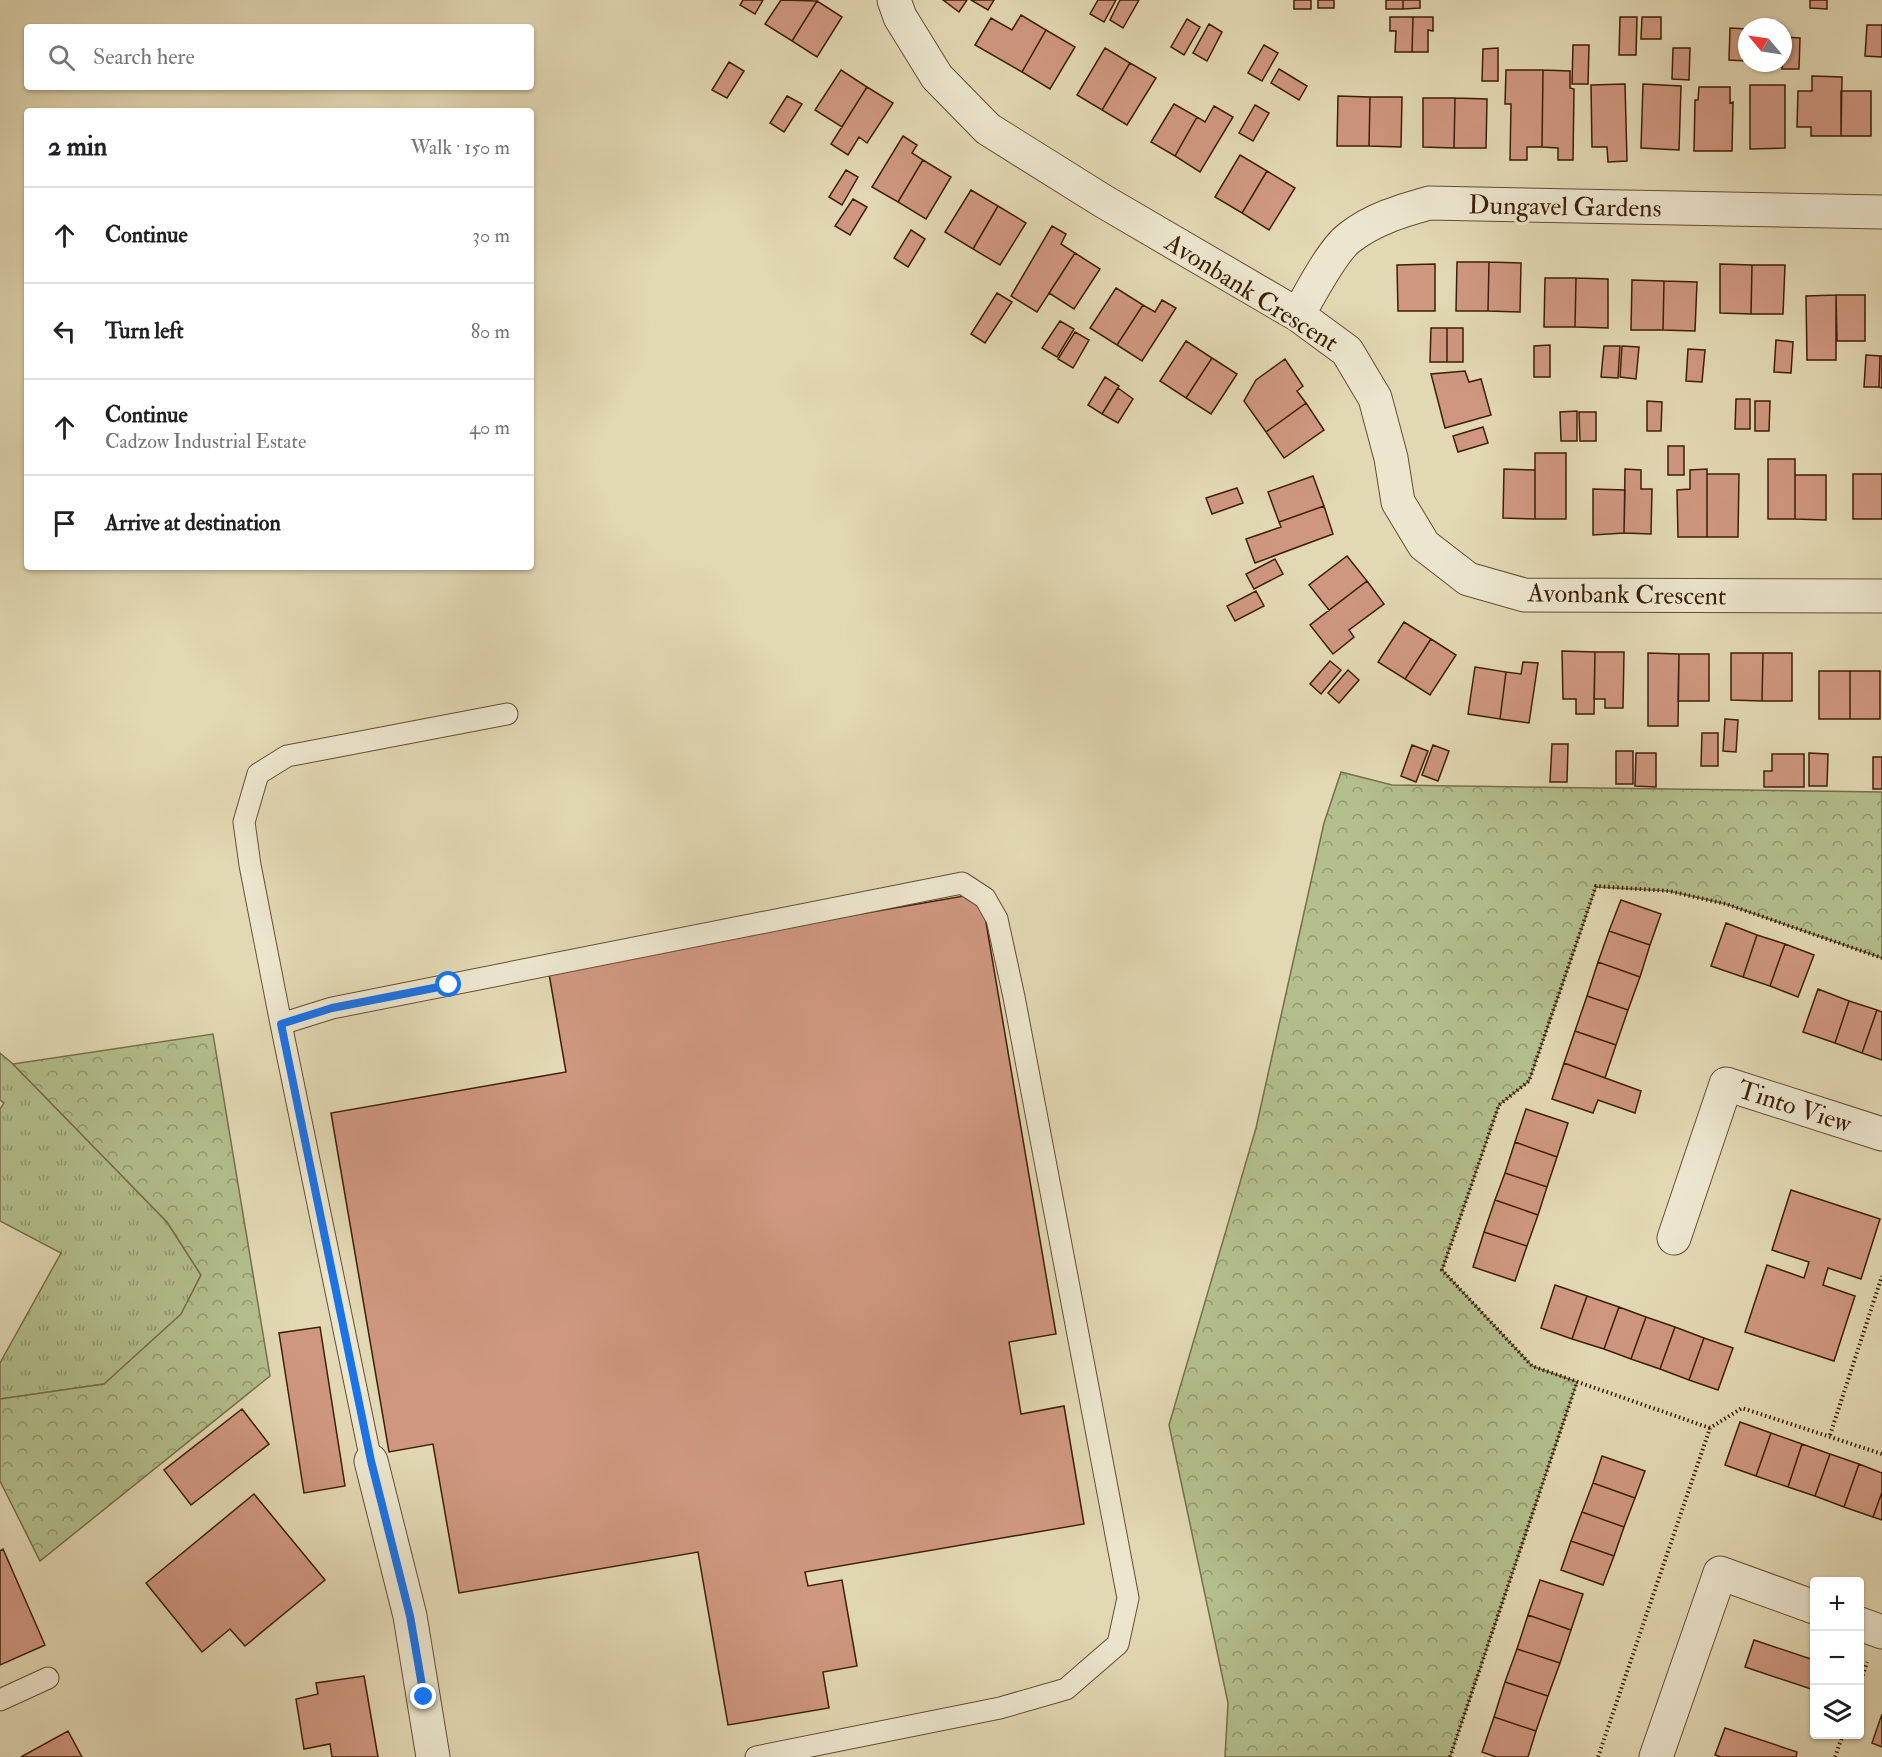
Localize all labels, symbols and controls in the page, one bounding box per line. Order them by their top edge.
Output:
north arrow [1738,18,1792,72]
search box [24,24,534,90]
icon: search [45,41,78,74]
text: Search here [93,43,195,71]
text: 2 min [48,131,107,163]
text: Walk · 150 m [410,135,510,160]
street label: Dungavel Gardens [1468,189,1662,225]
icon: ahead [48,219,81,252]
text: Continue [105,221,188,249]
text: 30 m [472,223,510,248]
street label: Avonbank Crescent [1158,226,1344,359]
icon: left [48,315,81,348]
text: Turn left [105,317,184,345]
text: 80 m [471,319,510,344]
text: Continue [105,401,188,429]
icon: ahead [48,411,81,444]
text: 40 m [469,415,510,440]
text: Cadzow Industrial Estate [105,429,306,454]
icon: arrive [48,507,81,540]
text: Arrive at destination [105,509,281,537]
street label: Avonbank Crescent [1526,577,1727,613]
route start [435,971,461,997]
street label: Tinto View [1734,1074,1856,1141]
map controls [1810,1577,1864,1739]
button: + [1810,1577,1864,1631]
button: − [1810,1631,1864,1685]
route end [410,1683,436,1709]
button: layers [1810,1685,1864,1739]

